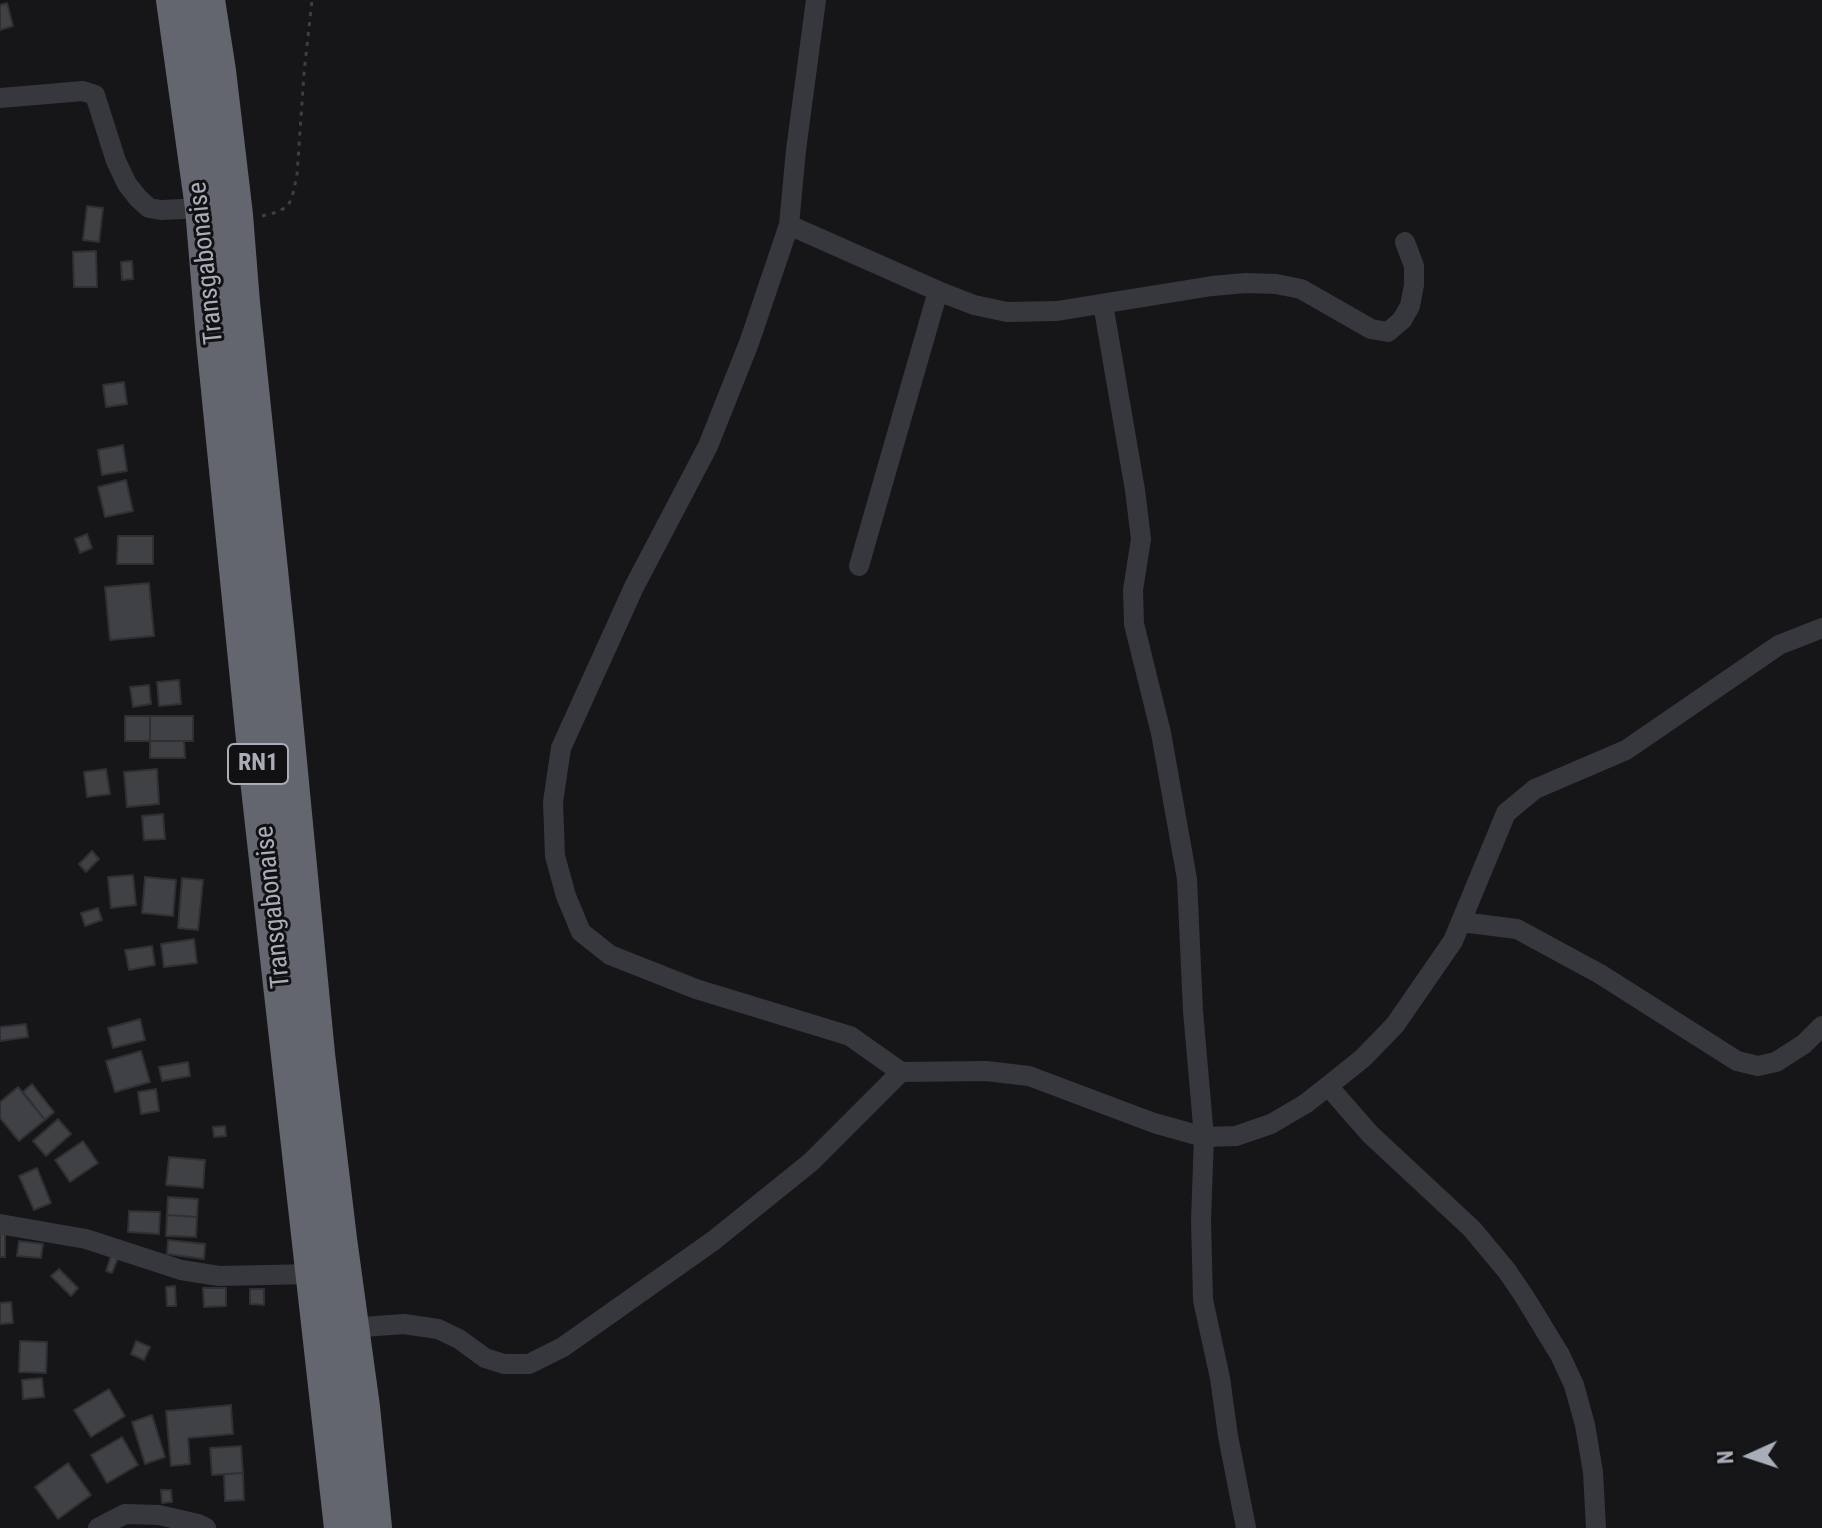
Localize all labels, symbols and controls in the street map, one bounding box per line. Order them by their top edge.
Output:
street label: Transgabonaise [183,180,231,346]
road number: RN1 [228,744,288,784]
street label: Transgabonaise [250,824,298,990]
north arrow [1710,1416,1790,1496]
text: N [1713,1450,1738,1465]

